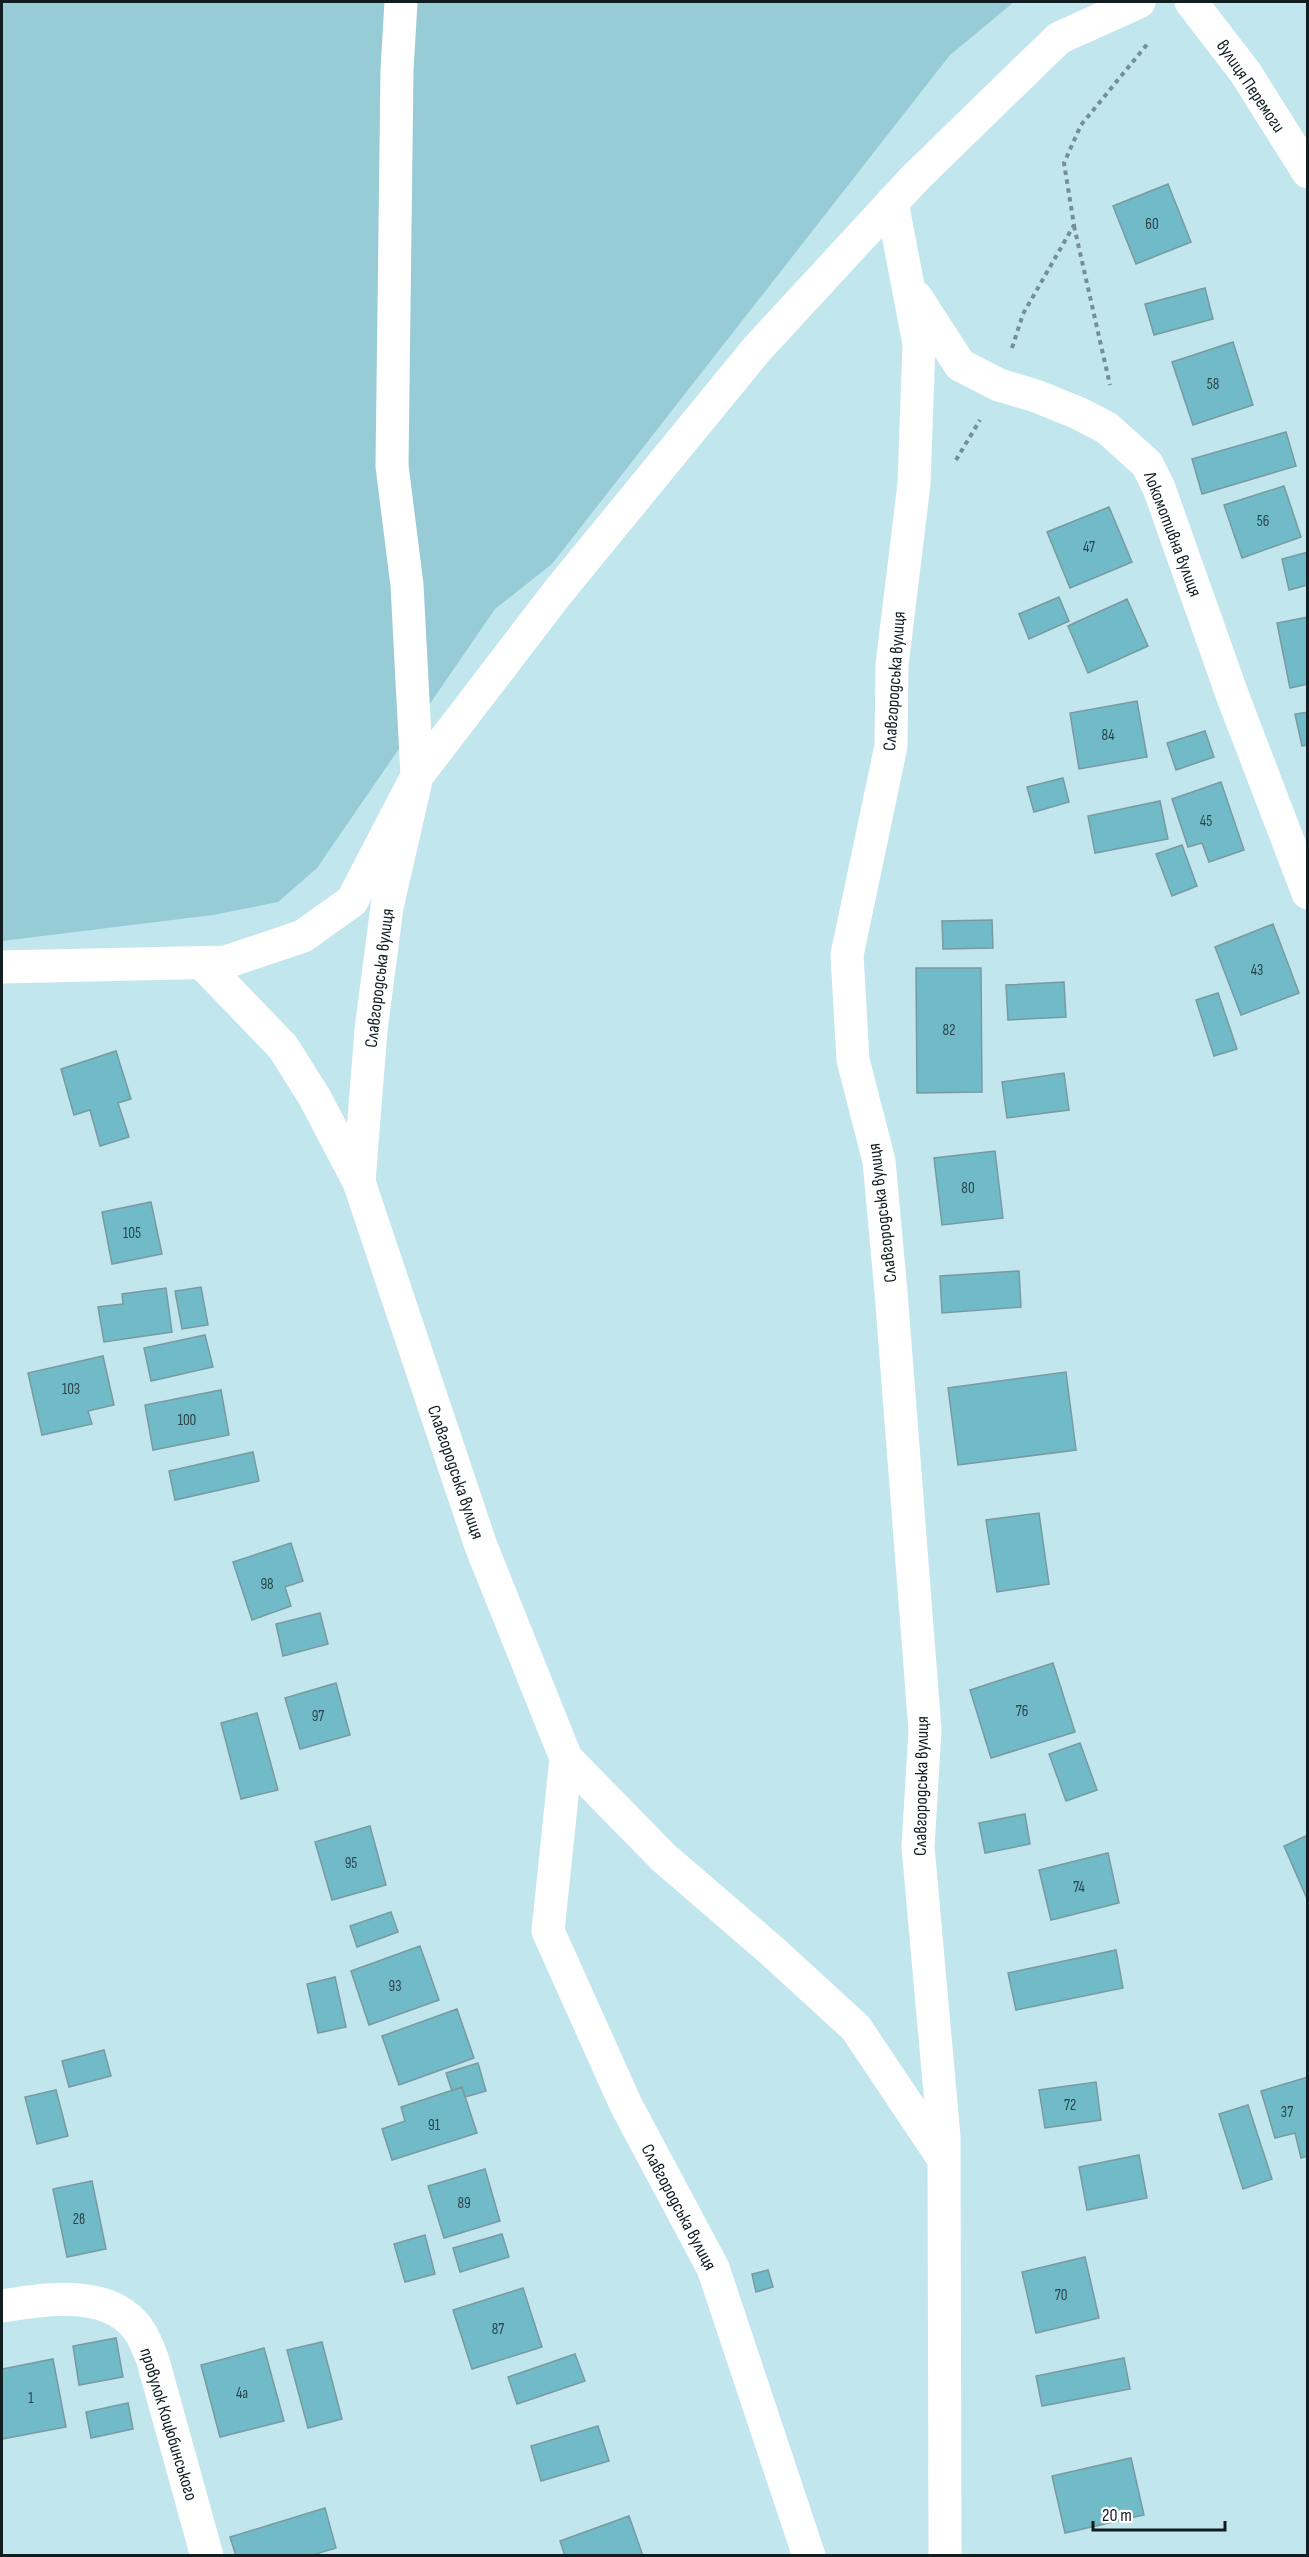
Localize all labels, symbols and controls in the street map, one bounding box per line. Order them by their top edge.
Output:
street label: вулиця Перемоги [1212,36,1289,137]
house number: 60 [1145,215,1159,234]
house number: 58 [1207,375,1219,394]
street label: Локомотивна вулиця [1139,468,1206,600]
house number: 56 [1257,512,1269,531]
house number: 47 [1083,538,1095,557]
street label: Славгородська вулиця [879,611,910,752]
house number: 84 [1101,726,1115,745]
house number: 45 [1200,812,1212,831]
street label: Славгородська вулиця [361,907,398,1049]
house number: 43 [1251,961,1263,980]
house number: 82 [943,1021,955,1040]
street label: Славгородська вулиця [864,1142,901,1284]
house number: 80 [961,1179,975,1198]
house number: 105 [123,1224,141,1243]
house number: 103 [62,1380,80,1399]
street label: Славгородська вулиця [423,1403,488,1542]
house number: 100 [178,1411,196,1430]
house number: 98 [260,1575,274,1594]
house number: 76 [1016,1702,1028,1721]
house number: 97 [312,1707,324,1726]
street label: Славгородська вулиця [910,1716,933,1856]
house number: 95 [345,1854,357,1873]
house number: 74 [1073,1878,1085,1897]
house number: 93 [389,1977,401,1996]
house number: 72 [1064,2096,1076,2115]
house number: 37 [1281,2103,1293,2122]
house number: 91 [428,2116,441,2135]
street label: Славгородська вулиця [636,2141,721,2274]
house number: 89 [457,2194,471,2213]
house number: 2в [73,2210,85,2229]
house number: 70 [1055,2286,1067,2305]
house number: 87 [492,2320,504,2339]
street label: провулок Коцюбинського [135,2345,202,2503]
house number: 4а [236,2384,248,2403]
house number: 1 [28,2389,34,2408]
scale bar [1093,2494,1225,2532]
text: 20 m [1102,2505,1132,2526]

